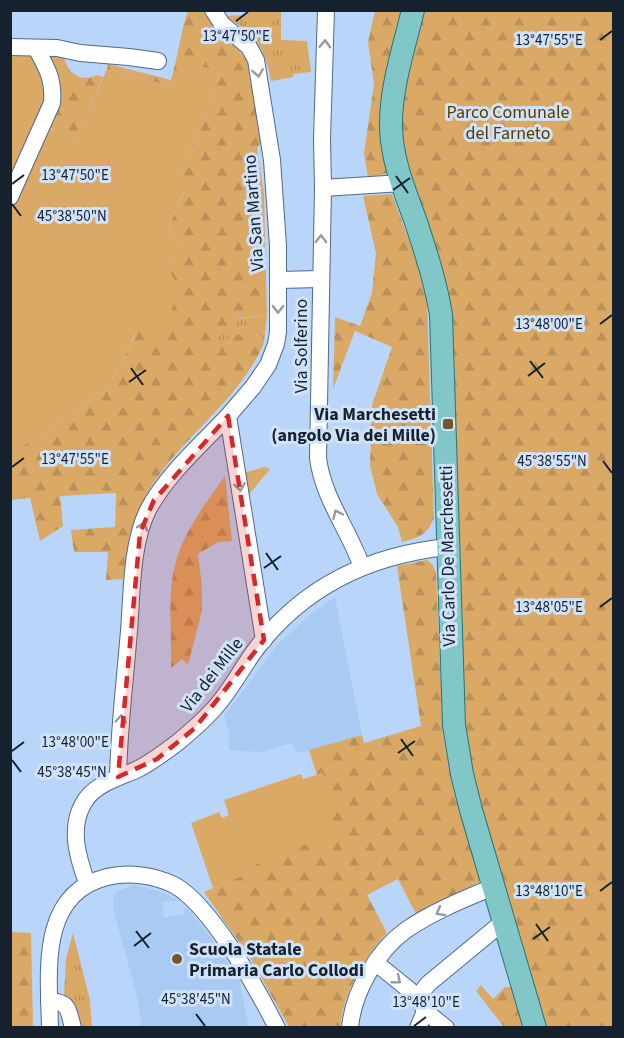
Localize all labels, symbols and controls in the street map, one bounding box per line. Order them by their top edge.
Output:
text: 13°47'50"E [202,26,270,47]
text: 13°47'55"E [515,30,583,51]
one-way arrow [319,39,332,48]
one-way arrow [252,68,264,77]
park label: Parco Comunale del Farneto [447,100,570,146]
street label: Via San Martino [237,154,271,272]
text: 13°47'50"E [41,165,109,186]
text: 45°38'50"N [37,206,107,227]
one-way arrow [315,234,327,243]
street label: Via Solferino [289,299,314,393]
one-way arrow [272,304,284,313]
text: 13°48'00"E [515,314,583,335]
place label: Via Marchesetti (angolo Via dei Mille) [271,402,436,448]
marker: Via Marchesetti (angolo Via dei Mille) [441,417,455,431]
text: 13°47'55"E [41,449,109,470]
text: 45°38'55"N [517,451,587,472]
street label: Via Carlo De Marchesetti [434,465,462,647]
one-way arrow [233,483,245,492]
one-way arrow [333,510,345,521]
one-way arrow [135,521,148,532]
text: 13°48'05"E [515,597,583,618]
street label: Via dei Mille [175,632,249,718]
one-way arrow [114,715,127,724]
text: 13°48'00"E [41,732,109,753]
text: 45°38'45"N [37,762,107,783]
text: 13°48'10"E [515,881,583,902]
one-way arrow [436,905,446,916]
place label: Scuola Statale Primaria Carlo Collodi [189,937,364,983]
marker: Scuola Statale Primaria Carlo Collodi [170,952,184,966]
one-way arrow [390,972,401,983]
text: 45°38'45"N [161,989,231,1010]
text: 13°48'10"E [392,992,460,1013]

